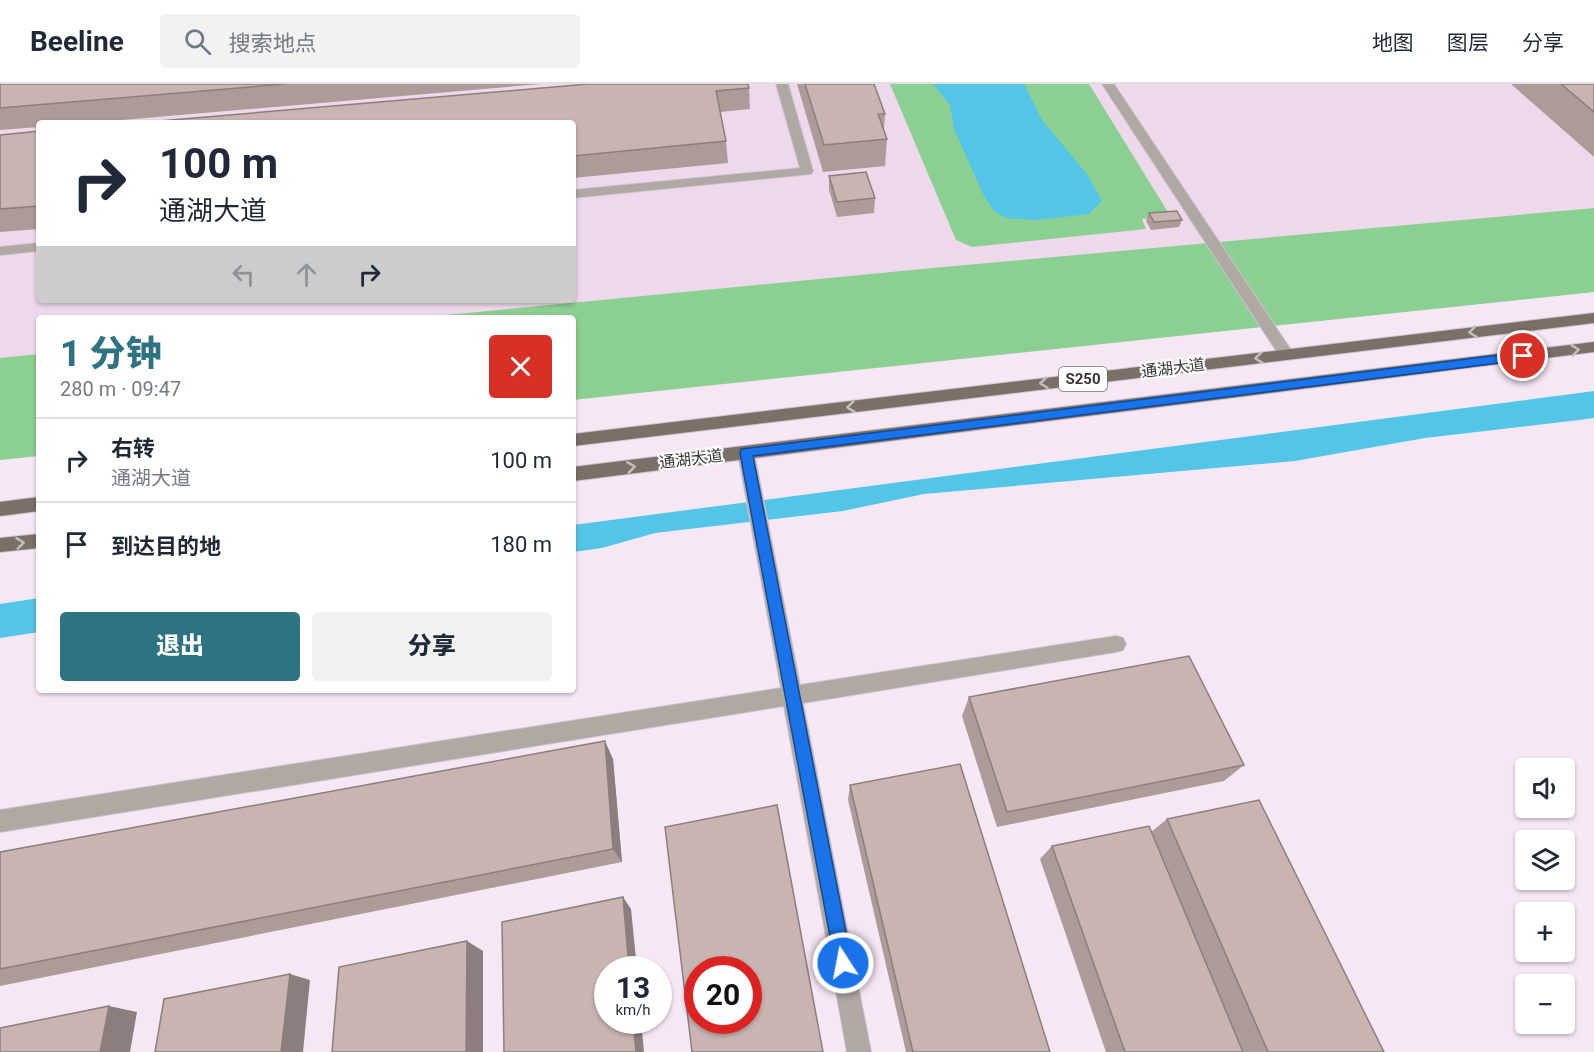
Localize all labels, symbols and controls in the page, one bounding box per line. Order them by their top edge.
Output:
search box [160,14,580,68]
text: Beeline [30,25,124,58]
icon: search [181,25,214,58]
text: 搜索地点 [229,31,317,56]
text: 地图 [1372,31,1414,55]
text: 图层 [1447,31,1489,55]
text: 分享 [1522,31,1564,55]
text: 100 m [159,139,278,188]
icon: right [60,144,138,222]
text: 通湖大道 [159,195,267,227]
icon: left [227,258,260,291]
icon: ahead [290,258,323,291]
icon: right [353,258,386,291]
one-way arrow [1469,325,1478,338]
pin [1497,330,1548,381]
text: 1 分钟 [60,333,162,375]
button: close [489,335,552,398]
icon: arrive [1506,339,1539,372]
one-way arrow [1570,344,1579,356]
one-way arrow [1254,351,1263,363]
street label: 通湖大道 [1140,355,1206,381]
road number: S250 [1059,367,1107,391]
text: 280 m · 09:47 [60,377,181,401]
one-way arrow [1040,377,1049,389]
one-way arrow [846,400,855,412]
text: 右转 [111,436,155,461]
icon: right [60,444,93,477]
street label: 通湖大道 [658,446,724,472]
text: 100 m [490,448,552,473]
one-way arrow [626,461,636,474]
text: 通湖大道 [111,466,191,490]
icon: arrive [60,528,93,561]
text: 180 m [490,532,552,557]
text: 到达目的地 [111,534,221,559]
one-way arrow [15,537,24,550]
button: 退出 [60,612,300,681]
button: 分享 [312,612,552,681]
map controls [1515,758,1575,1034]
button: sound [1515,758,1575,818]
button: layers [1515,830,1575,890]
button: + [1515,902,1575,962]
position arrow [811,931,875,995]
speed limit sign: 20 [684,956,762,1034]
text: 13 [616,970,650,1005]
button: − [1515,974,1575,1034]
text: km/h [615,1001,651,1019]

